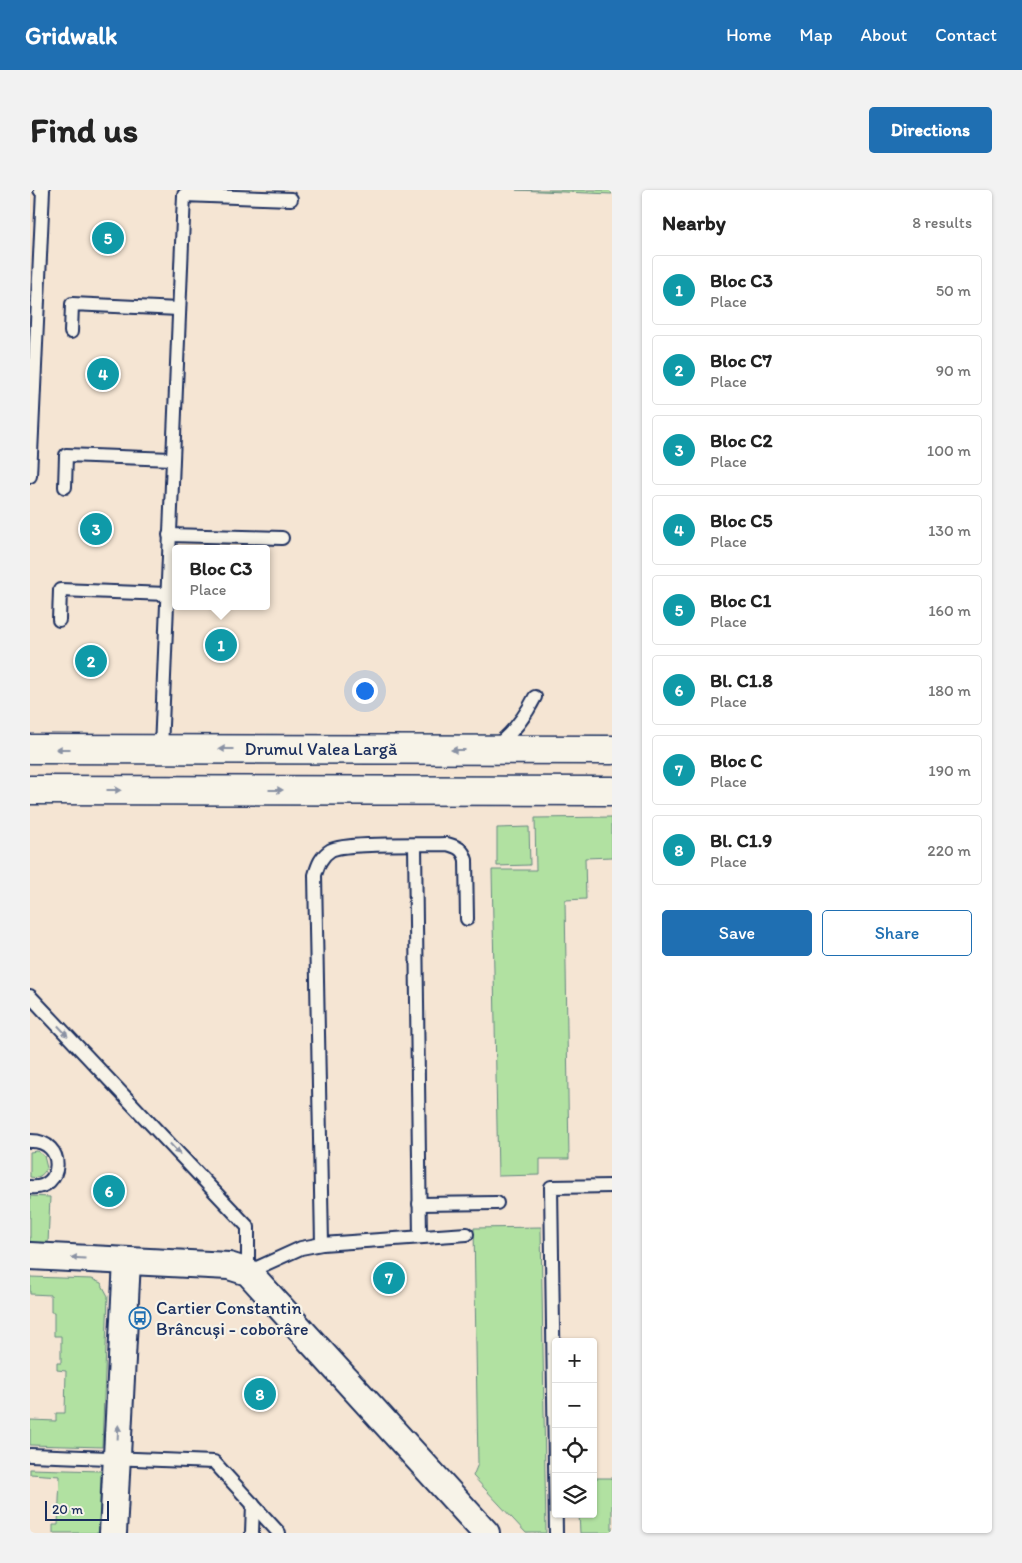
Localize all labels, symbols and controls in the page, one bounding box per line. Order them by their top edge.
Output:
text: Gridwalk [25,21,117,50]
text: Home [726,24,772,46]
text: Map [800,24,833,46]
text: About [861,24,907,46]
text: Contact [935,24,997,46]
button: Directions [869,107,992,153]
text: Find us [30,109,138,151]
text: Nearby [662,210,726,235]
text: 8 results [912,213,972,232]
pin: 5 [92,219,124,257]
text: Bloc C3 [710,269,773,292]
text: 1 [675,281,683,300]
text: 50 m [936,281,971,300]
text: Place [710,292,747,311]
text: Bloc C7 [710,349,772,372]
pin: 4 [87,355,119,393]
text: 2 [675,361,683,380]
text: 90 m [936,361,971,380]
text: Place [710,372,747,391]
text: Bloc C2 [710,429,773,452]
text: 3 [675,441,683,460]
text: 100 m [927,441,971,460]
text: Place [710,452,747,471]
text: Bloc C5 [710,509,773,532]
pin: 3 [80,510,112,548]
text: 4 [674,521,684,540]
text: 130 m [928,521,971,540]
text: Place [710,532,747,551]
popup [172,545,270,610]
text: Bloc C3 [190,557,252,580]
text: Place [190,580,226,599]
text: Bloc C1 [710,589,771,612]
text: 5 [675,601,683,620]
text: 160 m [928,601,971,620]
text: Place [710,612,747,631]
pin: 1 [205,626,237,664]
pin: 2 [75,642,107,680]
text: Bl. C1.8 [710,669,773,692]
your location [352,678,378,704]
text: 6 [675,681,683,700]
text: 180 m [928,681,971,700]
text: Place [710,692,747,711]
street label: Drumul Valea Largă [245,738,398,760]
one-way arrow [55,745,71,753]
one-way arrow [218,745,234,753]
one-way arrow [450,746,466,754]
text: Bloc C [710,749,763,772]
text: 7 [675,761,683,780]
text: 190 m [928,761,971,780]
text: Place [710,772,747,791]
one-way arrow [106,786,122,794]
one-way arrow [268,786,284,794]
text: Bl. C1.9 [710,829,772,852]
text: 8 [675,841,683,860]
text: 220 m [927,841,971,860]
text: Place [710,852,747,871]
button: Save [662,910,812,956]
button: Share [822,910,972,956]
one-way arrow [57,1025,69,1037]
one-way arrow [169,1143,181,1155]
pin: 6 [93,1172,125,1210]
one-way arrow [70,1254,86,1262]
pin: 7 [373,1259,405,1297]
place label: Cartier Constantin Brâncuși - coborâre [156,1297,308,1340]
bus stop icon: Cartier Constantin Brâncuși - coborâre [128,1306,152,1330]
map controls [552,1338,597,1518]
button: + [552,1338,597,1383]
pin: 8 [244,1375,276,1413]
button: − [552,1383,597,1428]
one-way arrow [115,1424,123,1440]
button: locate [552,1428,597,1473]
button: layers [552,1473,597,1518]
scale bar [45,1498,109,1521]
text: 20 m [52,1501,83,1518]

